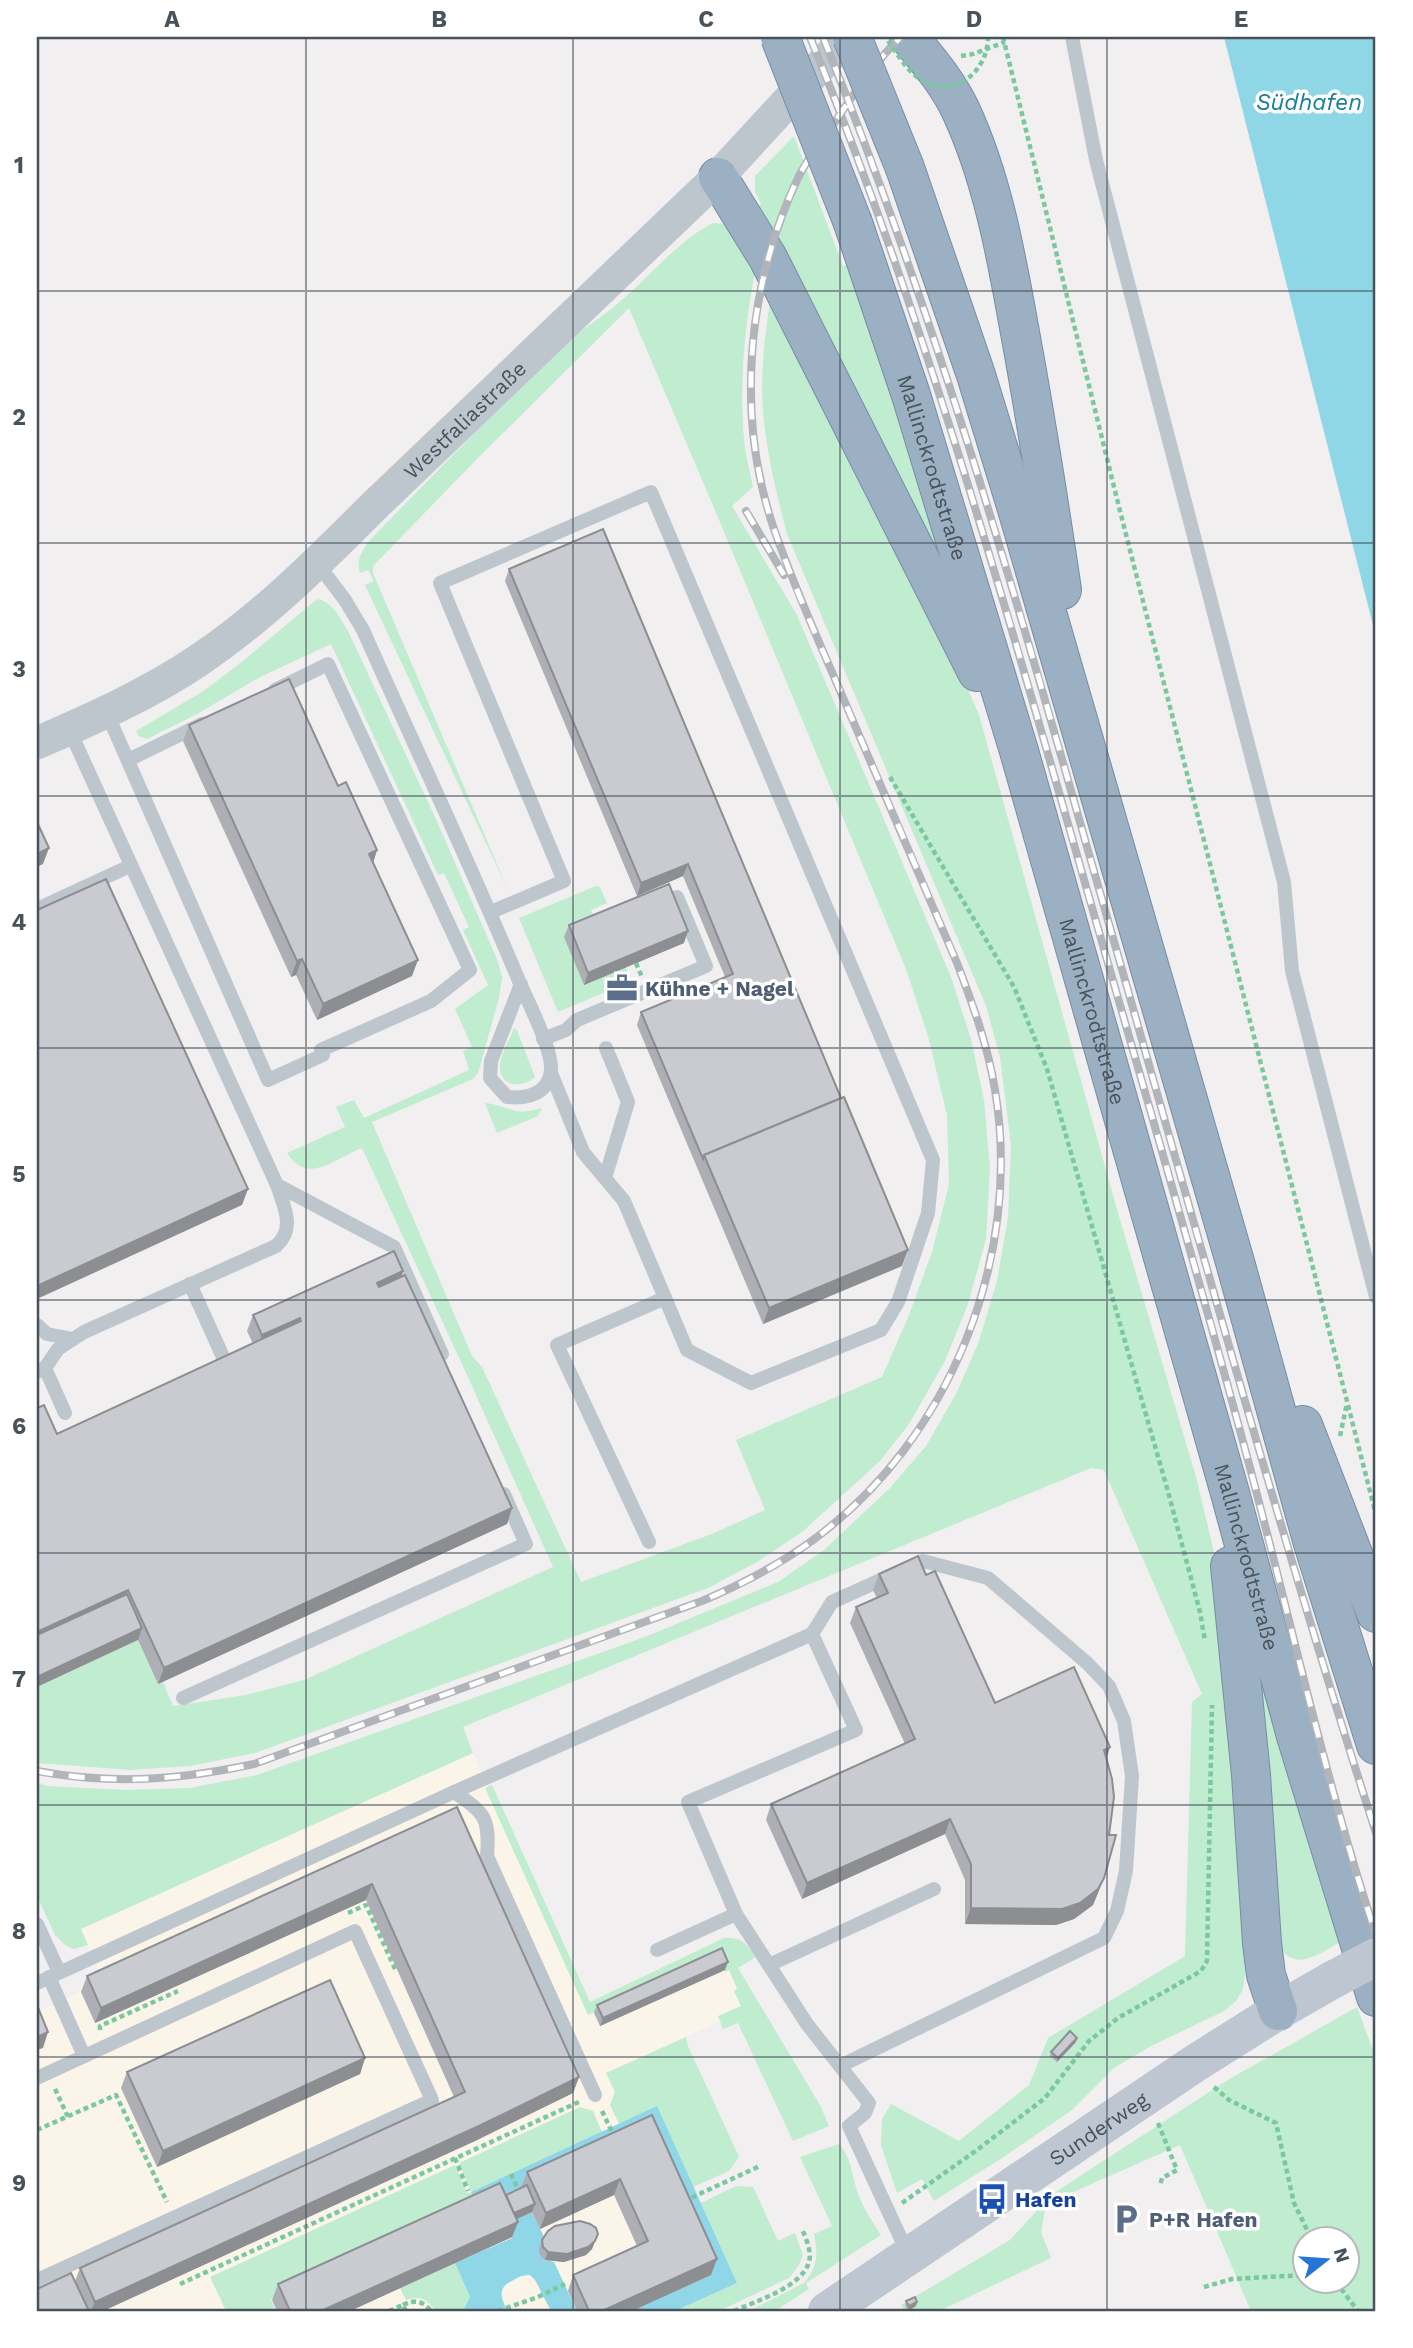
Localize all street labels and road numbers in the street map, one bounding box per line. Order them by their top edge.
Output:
street label: Westfaliastraße [398,355,531,484]
street label: Mallinckrodtstraße [892,371,973,563]
street label: Mallinckrodtstraße [1055,915,1131,1107]
street label: Mallinckrodtstraße [1210,1460,1285,1653]
street label: Sunderweg [1044,2086,1153,2171]

